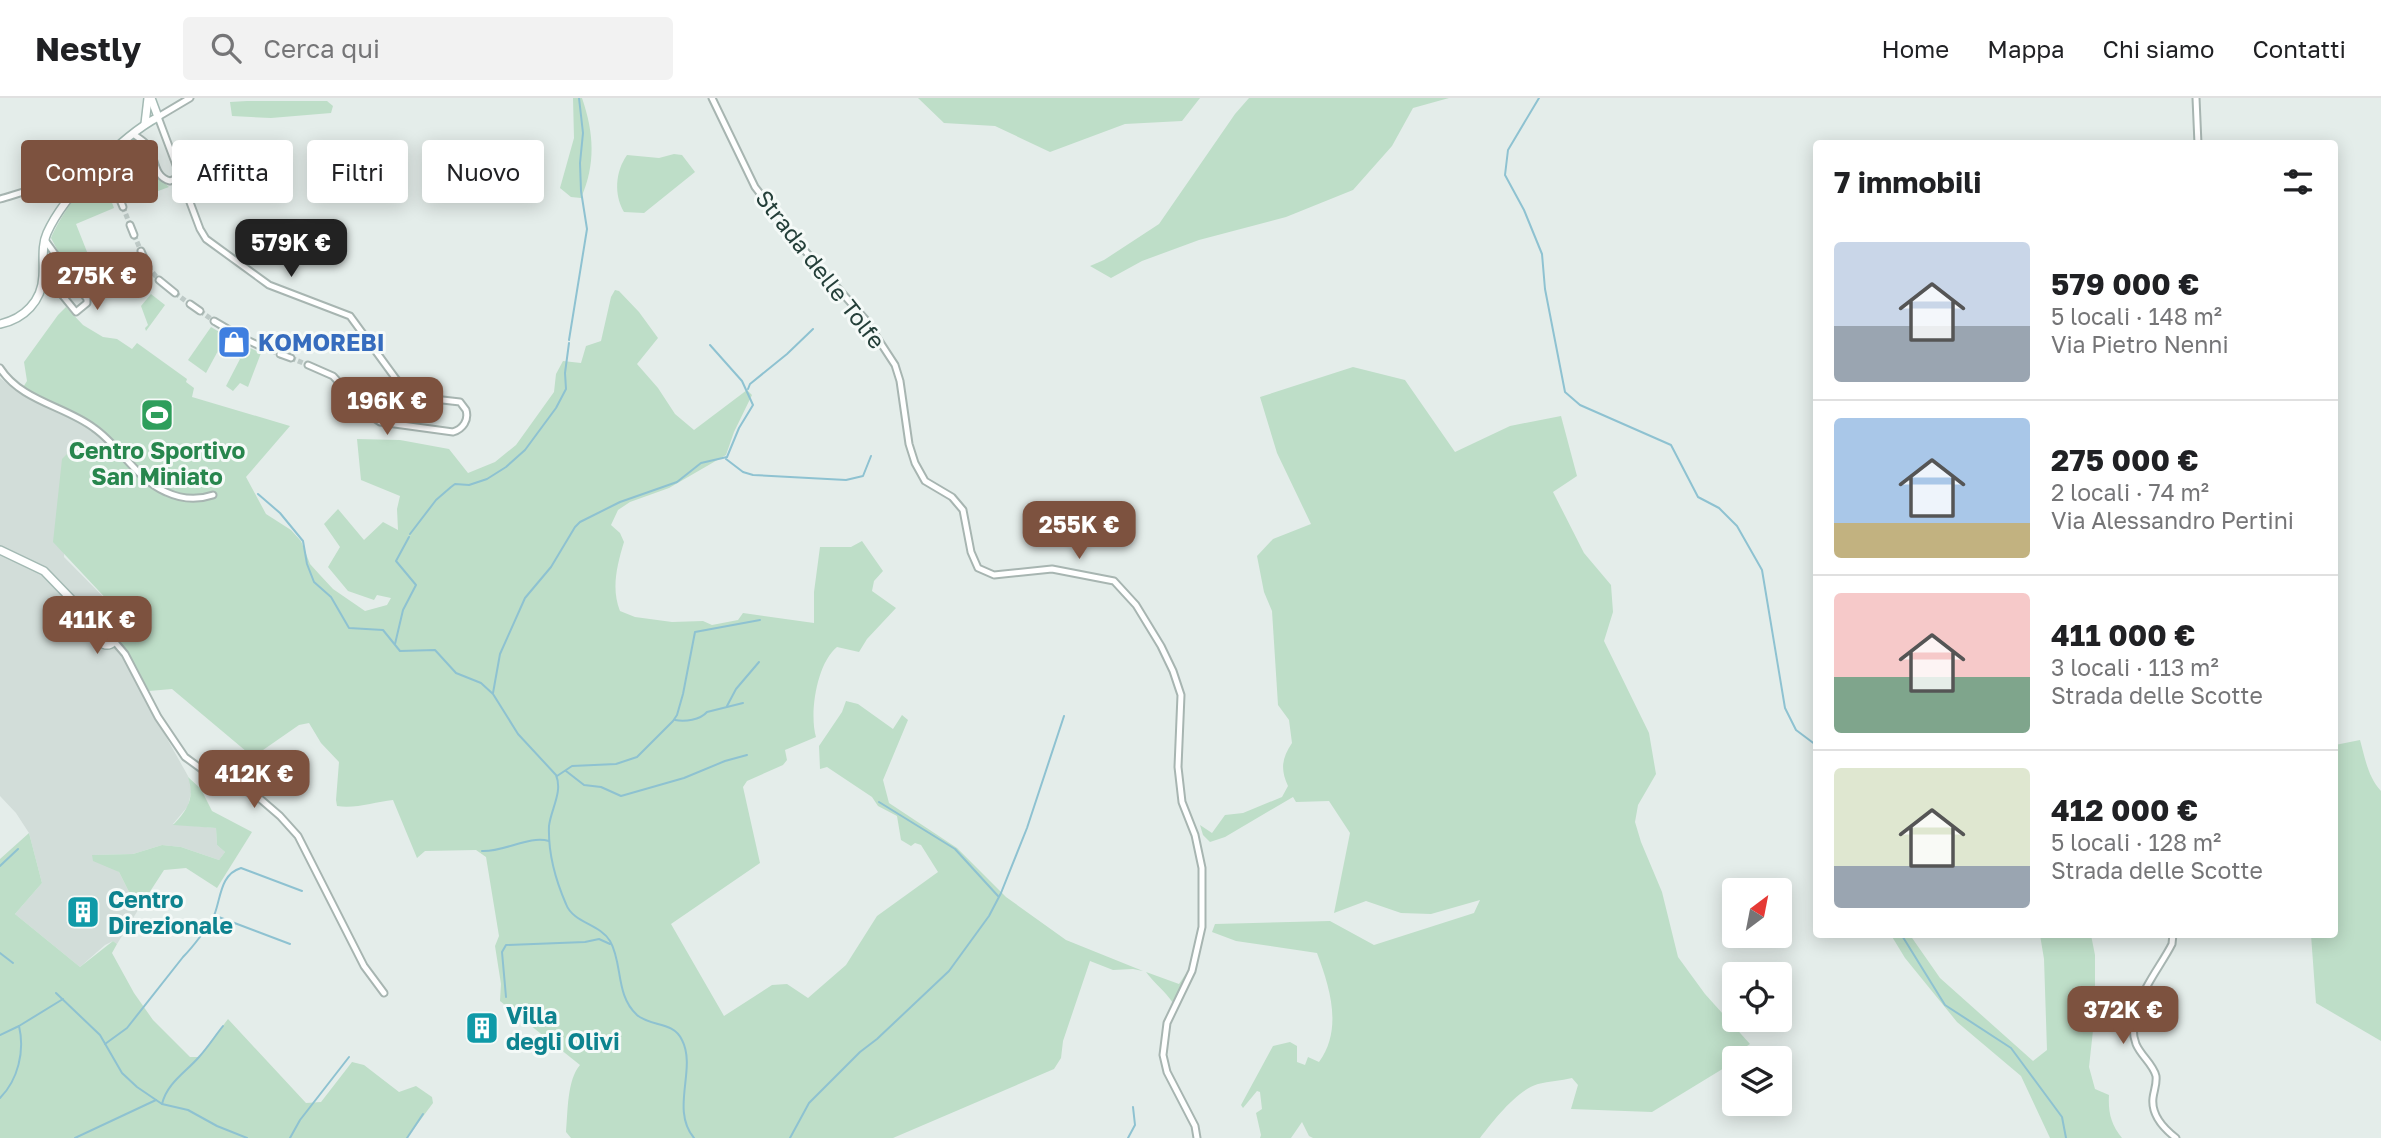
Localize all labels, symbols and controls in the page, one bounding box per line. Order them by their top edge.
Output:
search box [183,17,673,80]
text: Nestly [35,29,141,68]
icon: search [207,29,245,67]
text: Cerca qui [263,33,380,64]
text: Home [1881,34,1949,63]
text: Mappa [1987,34,2065,63]
text: Chi siamo [2103,34,2214,63]
text: Contatti [2252,34,2346,63]
chip: Compra [21,140,158,203]
chip: Affitta [172,140,293,203]
chip: Filtri [307,140,408,203]
chip: Nuovo [422,140,544,203]
icon: filters [2279,163,2317,201]
text: 7 immobili [1834,164,1982,200]
street label: Strada delle Tolfe [750,184,892,354]
pin: 579K € [234,220,348,279]
text: 579K € [251,228,331,256]
pin: 275K € [40,252,154,312]
text: 275K € [57,261,137,289]
text: 579 000 € [2051,266,2199,302]
icon: home [1890,270,1974,354]
text: 5 locali · 148 m² [2051,302,2222,330]
shop icon: KOMOREBI [215,323,253,361]
place label: KOMOREBI [258,328,385,356]
text: Via Pietro Nenni [2051,330,2229,358]
pin: 196K € [330,378,444,437]
text: 196K € [347,386,427,414]
sports icon: Centro Sportivo San Miniato [138,396,176,434]
place label: Centro Sportivo San Miniato [69,436,246,490]
text: 275 000 € [2051,442,2199,478]
icon: home [1890,446,1974,530]
text: 2 locali · 74 m² [2051,478,2209,506]
pin: 255K € [1022,502,1136,561]
text: Via Alessandro Pertini [2051,506,2294,534]
text: 255K € [1039,510,1119,538]
pin: 411K € [40,596,154,656]
text: 411K € [59,605,135,633]
text: 411 000 € [2051,617,2195,653]
icon: home [1890,621,1974,705]
text: 3 locali · 113 m² [2051,653,2219,681]
text: Strada delle Scotte [2051,681,2263,709]
pin: 412K € [197,750,311,810]
text: 412K € [215,759,293,787]
text: 412 000 € [2051,792,2198,828]
icon: home [1890,796,1974,880]
text: 5 locali · 128 m² [2051,828,2221,856]
text: Strada delle Scotte [2051,856,2263,884]
north arrow [1722,878,1792,948]
map controls [1722,878,1792,1116]
place label: Centro Direzionale [108,885,233,939]
building icon: Centro Direzionale [64,893,102,931]
button: locate [1722,962,1792,1032]
pin: 372K € [2066,986,2180,1046]
text: 372K € [2083,995,2163,1023]
place label: Villa degli Olivi [506,1001,619,1055]
building icon: Villa degli Olivi [463,1009,501,1047]
button: layers [1722,1046,1792,1116]

